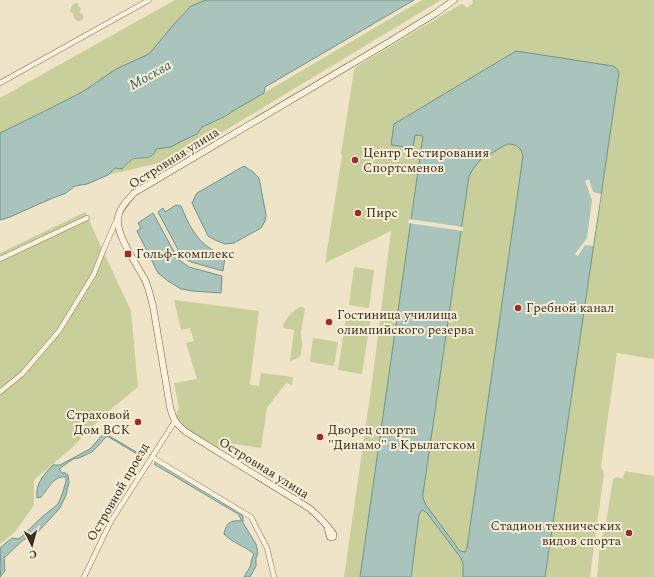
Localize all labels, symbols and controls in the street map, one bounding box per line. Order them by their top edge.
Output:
water label: Москва [125,55,175,95]
street label: Островная улица [125,122,224,194]
place label: Центр Тестирования Спортсменов [363,143,489,178]
marker: Центр Тестирования Спортсменов [350,155,360,165]
place label: Пирс [366,203,398,223]
marker: Пирс [353,208,363,218]
place label: Гольф-комплекс [136,244,234,264]
marker: Гольф-комплекс [123,249,133,259]
place label: Гребной канал [526,298,614,318]
marker: Гребной канал [513,303,523,313]
place label: Гостиница училища олимпийского резерва [337,305,475,340]
marker: Гостиница училища олимпийского резерва [324,317,334,327]
place label: Страховой Дом ВСК [66,405,131,440]
marker: Страховой Дом ВСК [133,417,143,427]
place label: Дворец спорта "Динамо" в Крылатском [328,420,475,455]
street label: Островная улица [215,432,314,504]
marker: Дворец спорта "Динамо" в Крылатском [315,432,325,442]
street label: Островной проезд [82,439,154,545]
place label: Стадион технических видов спорта [491,516,622,551]
north arrow [12,525,52,565]
marker: Стадион технических видов спорта [624,528,634,538]
text: С [28,546,38,563]

